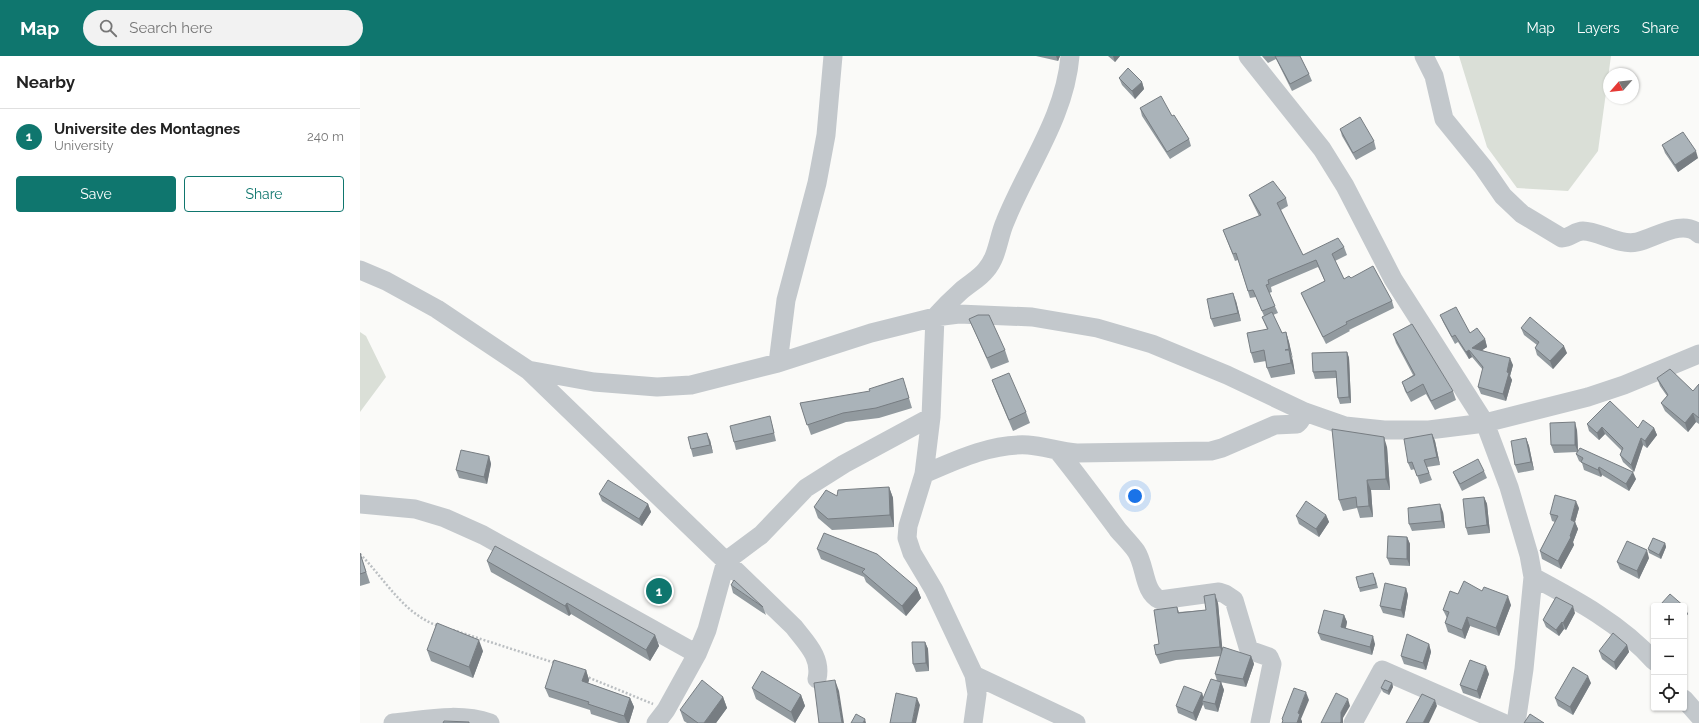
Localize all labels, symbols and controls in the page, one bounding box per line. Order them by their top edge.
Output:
search box [83,10,363,46]
text: Map [20,17,59,39]
icon: search [97,17,119,39]
text: Search here [129,19,213,37]
text: Map [1527,20,1555,36]
text: Layers [1577,20,1620,36]
text: Share [1642,20,1679,36]
north arrow [1603,68,1639,104]
text: Nearby [16,72,75,92]
text: Universite des Montagnes [54,120,240,138]
text: 1 [26,129,32,144]
text: 240 m [307,129,344,144]
text: University [54,138,114,153]
button: Save [16,176,176,212]
button: Share [184,176,344,212]
your location [1125,486,1145,506]
pin: 1 [646,576,672,606]
map controls [1651,603,1687,711]
button: + [1651,603,1687,639]
button: − [1651,639,1687,675]
button: locate [1651,675,1687,711]

